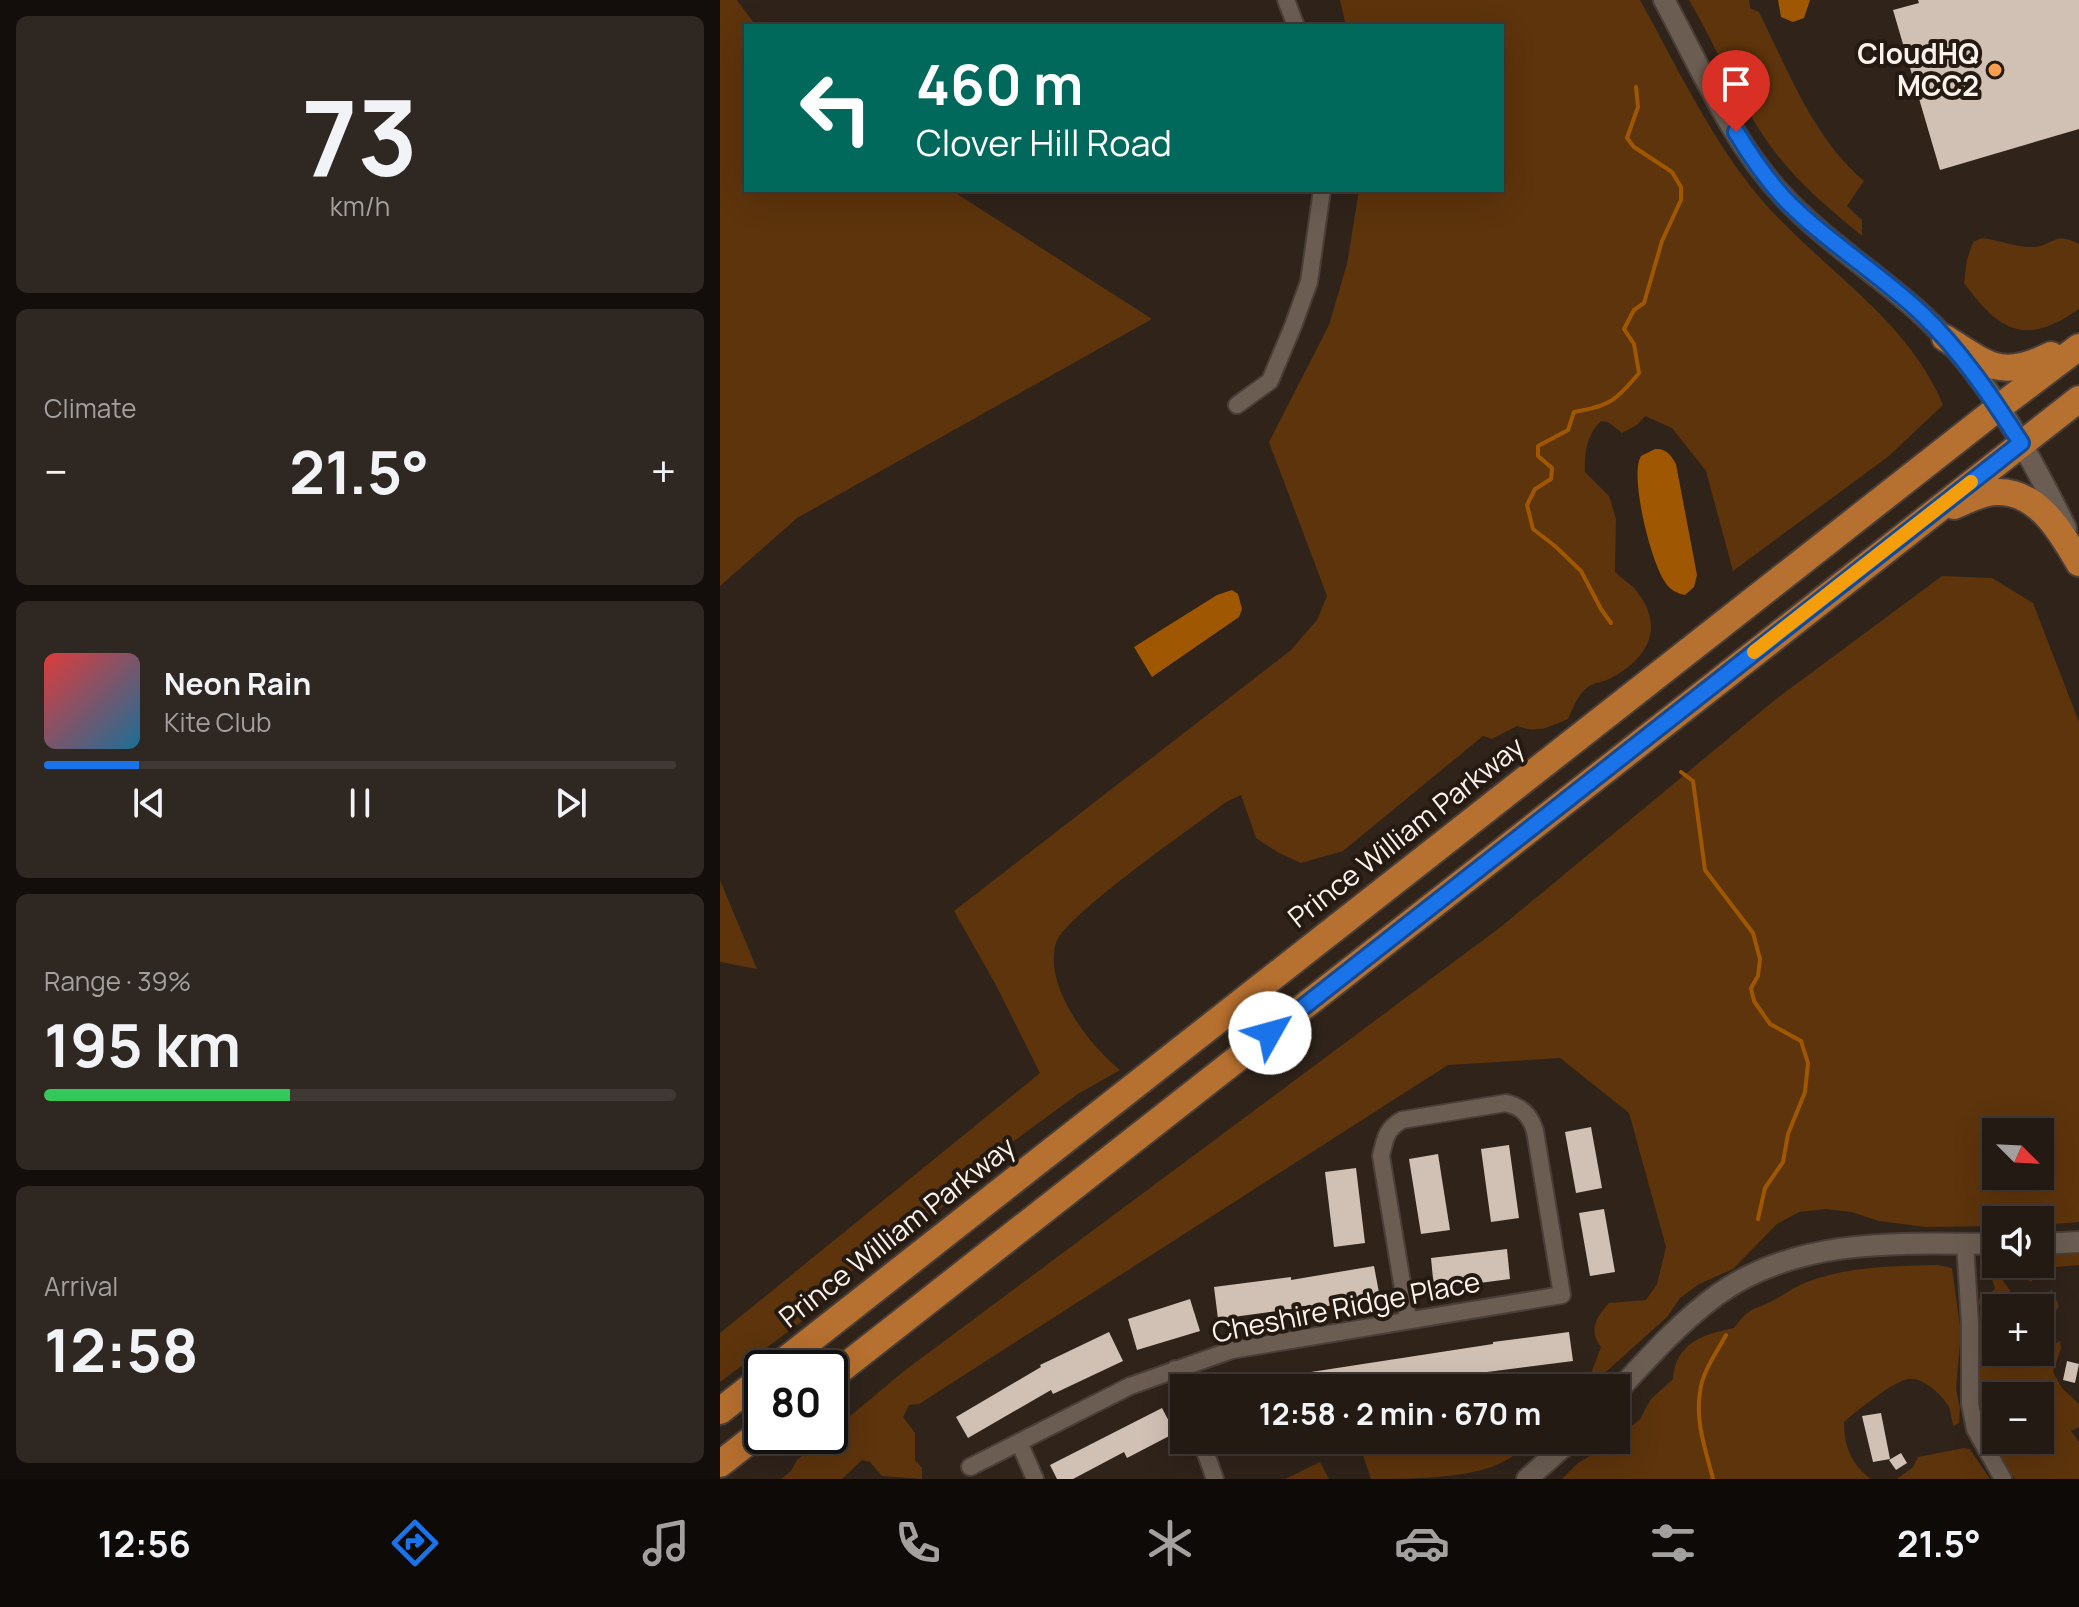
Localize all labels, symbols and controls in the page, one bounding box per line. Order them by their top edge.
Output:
place label: CloudHQ MCC2 [1857,34,1979,104]
text: 460 m [916,45,1083,122]
pin [1702,50,1770,132]
icon: left [784,56,888,160]
marker: CloudHQ MCC2 [1986,61,2004,79]
icon: arrive [1714,62,1758,106]
text: 73 [302,65,418,207]
text: Clover Hill Road [916,118,1172,167]
text: km/h [330,188,390,224]
text: Climate [44,390,136,426]
text: 21.5° [289,430,429,512]
text: − [44,441,68,501]
text: + [651,441,676,501]
text: Neon Rain [164,663,311,704]
text: Kite Club [164,704,271,740]
street label: Prince William Parkway [1280,727,1531,935]
icon: previous [127,781,171,825]
icon: pause [338,781,382,825]
icon: next [549,781,593,825]
text: Range · 39% [44,963,191,999]
position arrow [1228,991,1312,1075]
text: 195 km [44,1003,241,1085]
north arrow [1982,1118,2054,1190]
map controls [1982,1118,2054,1454]
street label: Prince William Parkway [771,1127,1022,1335]
button: sound [1982,1206,2054,1278]
street label: Cheshire Ridge Place [1208,1261,1483,1351]
text: Arrival [44,1268,118,1304]
button: + [1982,1294,2054,1366]
text: 12:58 [44,1308,198,1390]
speed limit sign: 80 [744,1350,848,1454]
button: − [1982,1382,2054,1454]
text: 12:58 · 2 min · 670 m [1259,1393,1541,1434]
icon: directions [387,1515,443,1571]
icon: music [638,1515,694,1571]
icon: phone [890,1515,946,1571]
icon: climate [1142,1515,1198,1571]
icon: car [1394,1515,1450,1571]
icon: filters [1645,1515,1701,1571]
text: 12:56 [98,1519,191,1568]
text: 21.5° [1897,1519,1981,1568]

